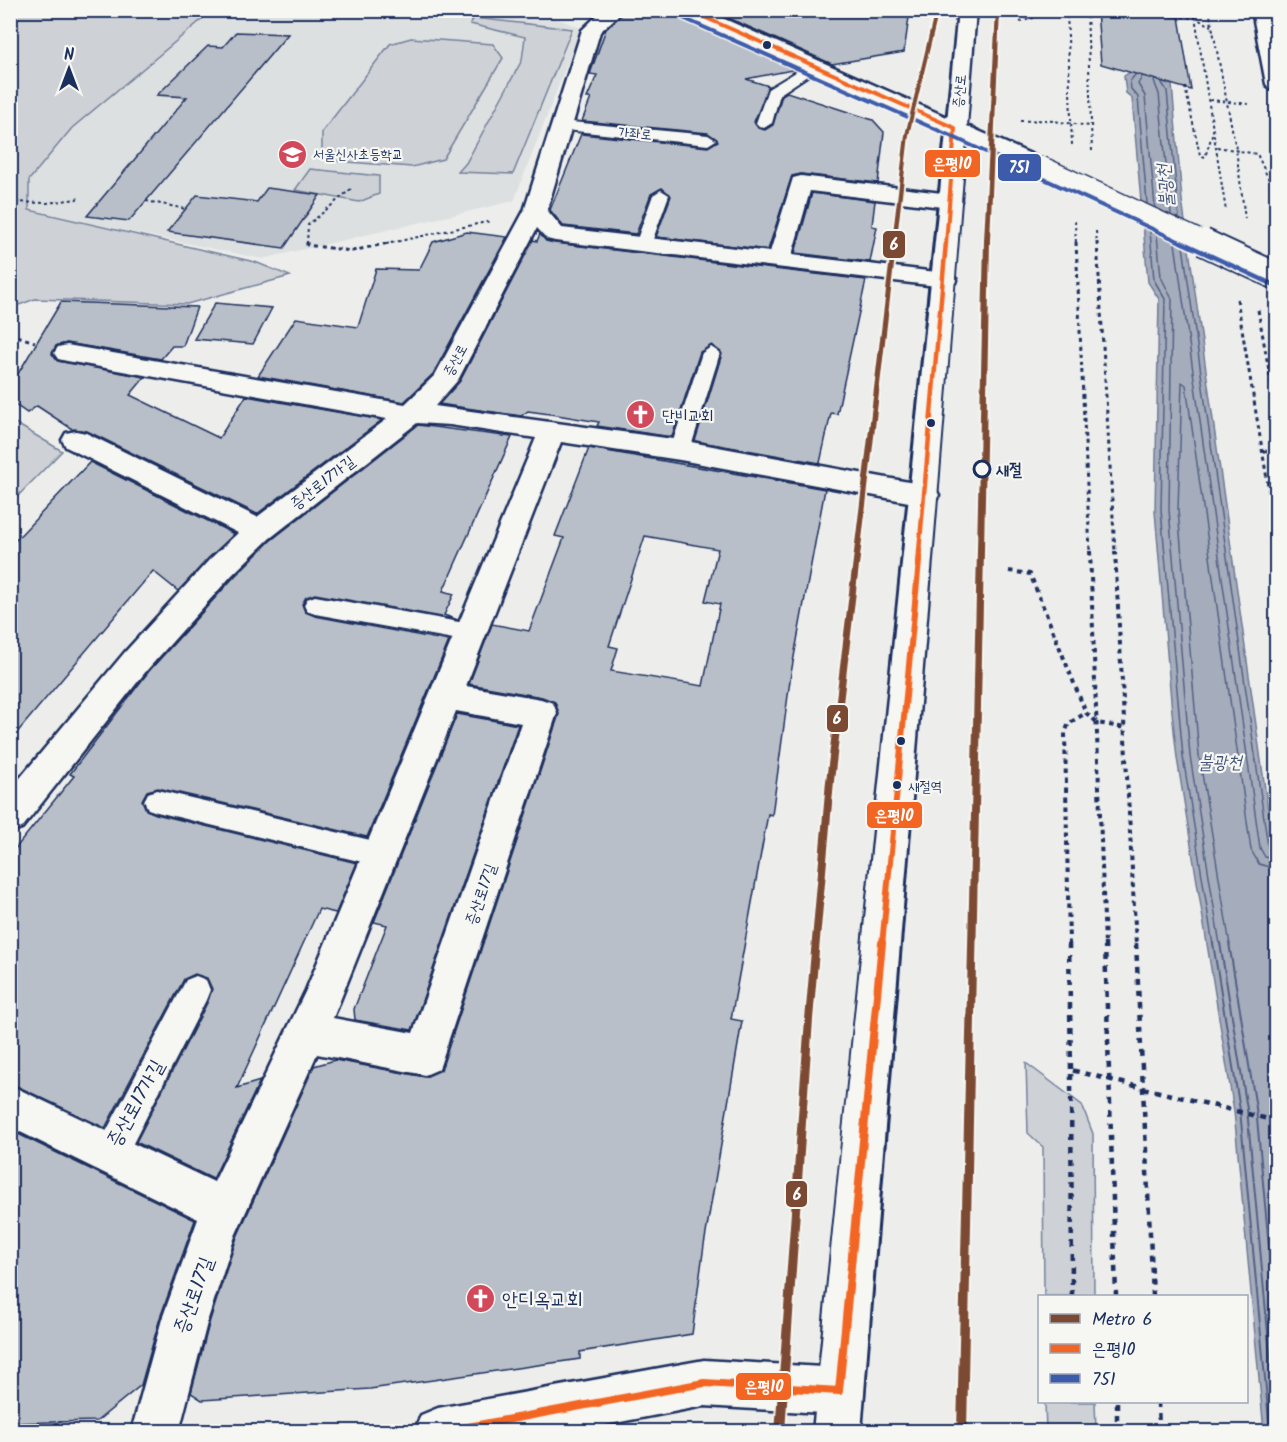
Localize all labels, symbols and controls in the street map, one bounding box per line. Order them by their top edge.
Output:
north arrow [39,39,99,99]
unlabelled marker [761,39,773,51]
text: N [64,43,74,68]
street label: 증산로 [947,73,973,109]
street label: 가좌로 [617,122,653,146]
school or university icon: 서울신사초등학교 [276,138,308,170]
place label: 서울신사초등학교 [313,144,403,166]
line badge: 은평10 [924,149,981,178]
text: 은평10 [933,152,972,177]
line badge: 751 [997,153,1042,182]
text: 751 [1009,156,1029,181]
water label: 불광천 [1150,161,1183,209]
line badge: 6 [882,230,906,259]
text: 6 [890,233,899,258]
street label: 증산로 [438,340,474,381]
church icon: 단비교회 [625,399,657,431]
place label: 단비교회 [662,404,714,429]
unlabelled marker [925,417,937,429]
street label: 증산로17가길 [285,450,361,517]
place label: 새절 [995,458,1022,483]
marker: 새절 [973,460,991,478]
line badge: 6 [826,704,849,733]
text: 6 [833,707,842,732]
unlabelled marker [895,735,907,747]
water label: 불광천 [1198,749,1243,778]
place label: 새절역 [908,776,942,798]
marker: 새절역 [891,779,903,791]
line badge: 은평10 [866,801,923,829]
text: 은평10 [875,804,914,829]
street label: 증산로17길 [459,860,504,929]
street label: 증산로17가길 [99,1054,174,1154]
line badge: 6 [785,1180,808,1208]
text: 6 [793,1183,802,1208]
street label: 증산로17길 [166,1253,224,1339]
church icon: 안디옥교회 [465,1283,497,1315]
place label: 안디옥교회 [502,1285,582,1317]
legend [1038,1295,1248,1403]
text: Metro 6 [1092,1306,1153,1335]
text: 은평10 [1092,1336,1136,1365]
text: 751 [1092,1366,1116,1395]
line badge: 은평10 [735,1372,792,1401]
text: 은평10 [745,1375,784,1400]

